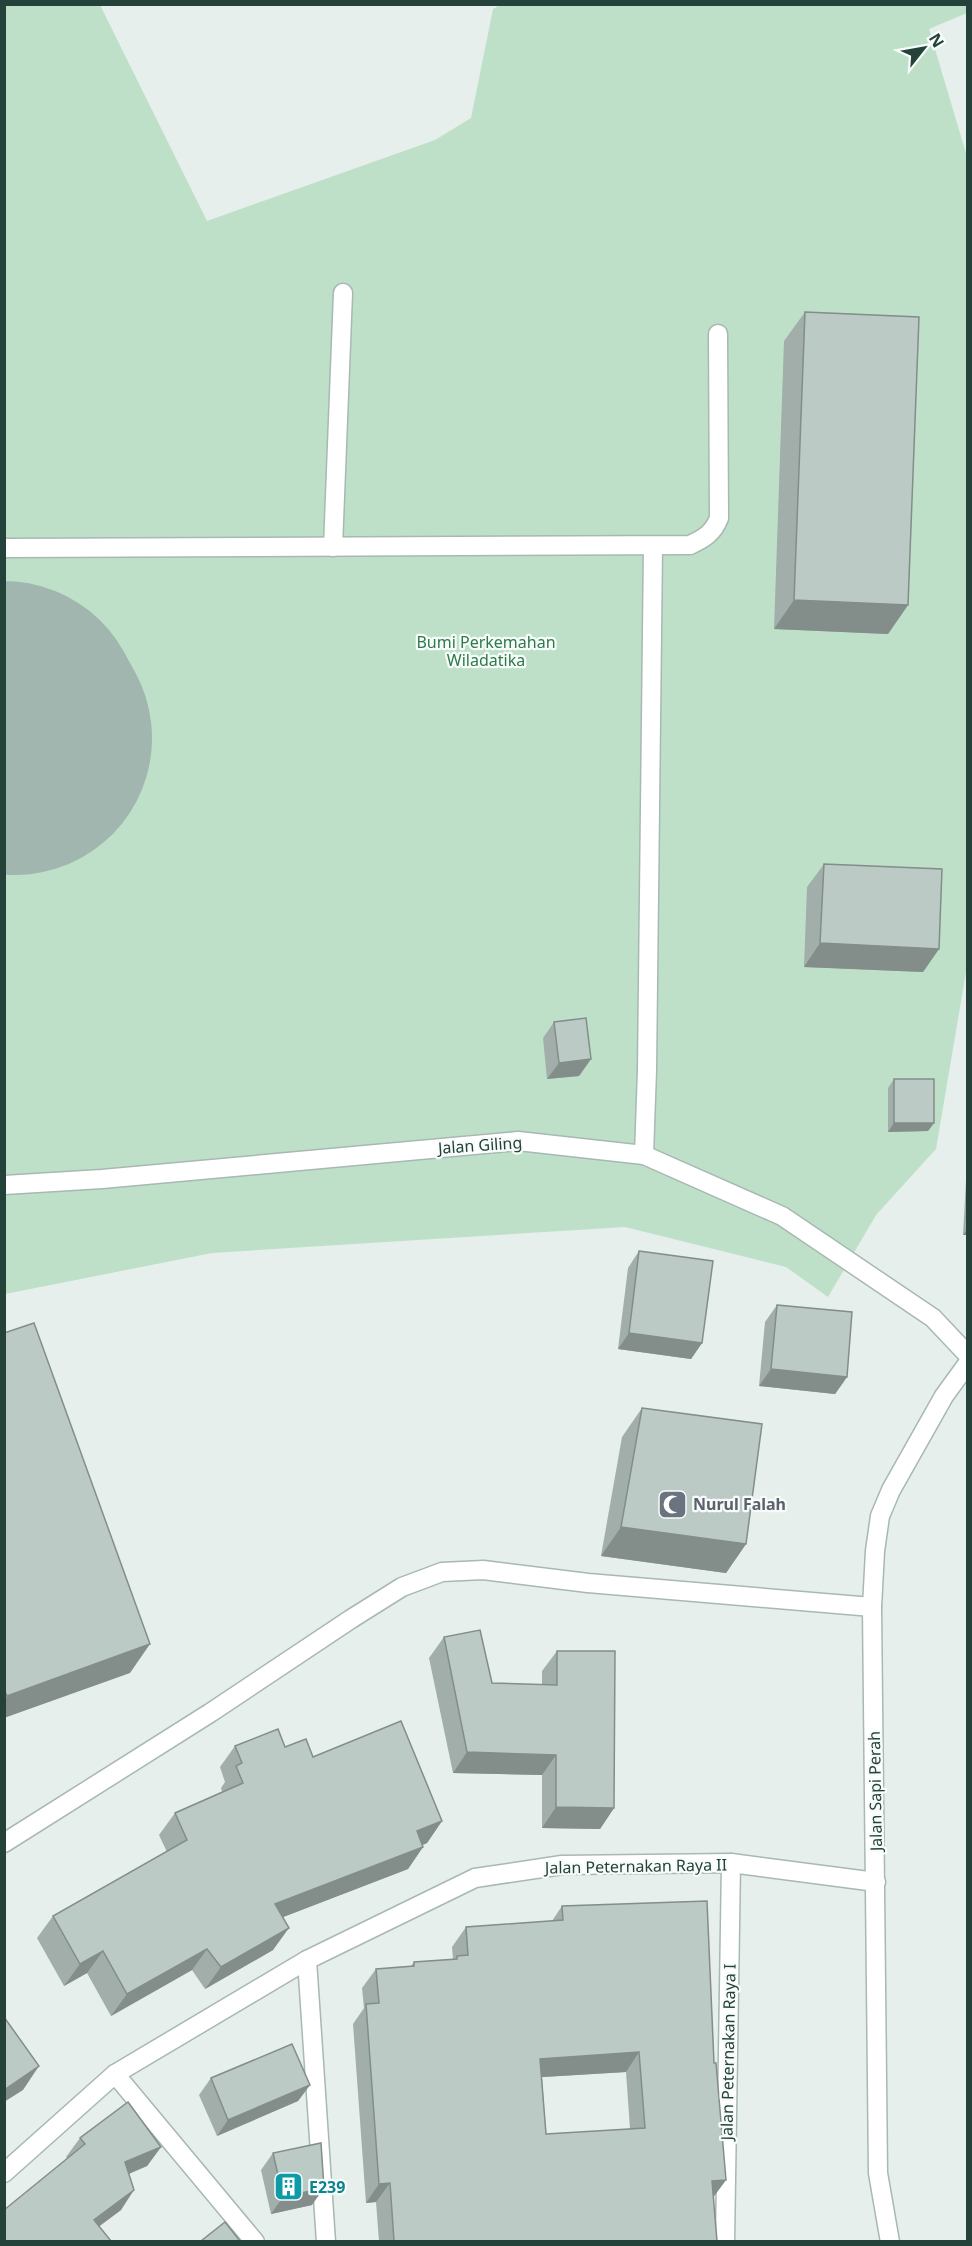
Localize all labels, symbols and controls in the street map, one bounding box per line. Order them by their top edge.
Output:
north arrow [894,18,954,78]
text: N [924,29,950,52]
park label: Bumi Perkemahan Wiladatika [416,631,556,671]
street label: Jalan Giling [435,1131,523,1159]
mosque icon: Nurul Falah [656,1488,688,1520]
place label: Nurul Falah [693,1493,786,1515]
street label: Jalan Sapi Perah [863,1731,887,1853]
street label: Jalan Peternakan Raya II [543,1853,727,1879]
street label: Jalan Peternakan Raya I [715,1963,741,2143]
building icon: E239 [272,2171,304,2203]
place label: E239 [309,2176,345,2198]

